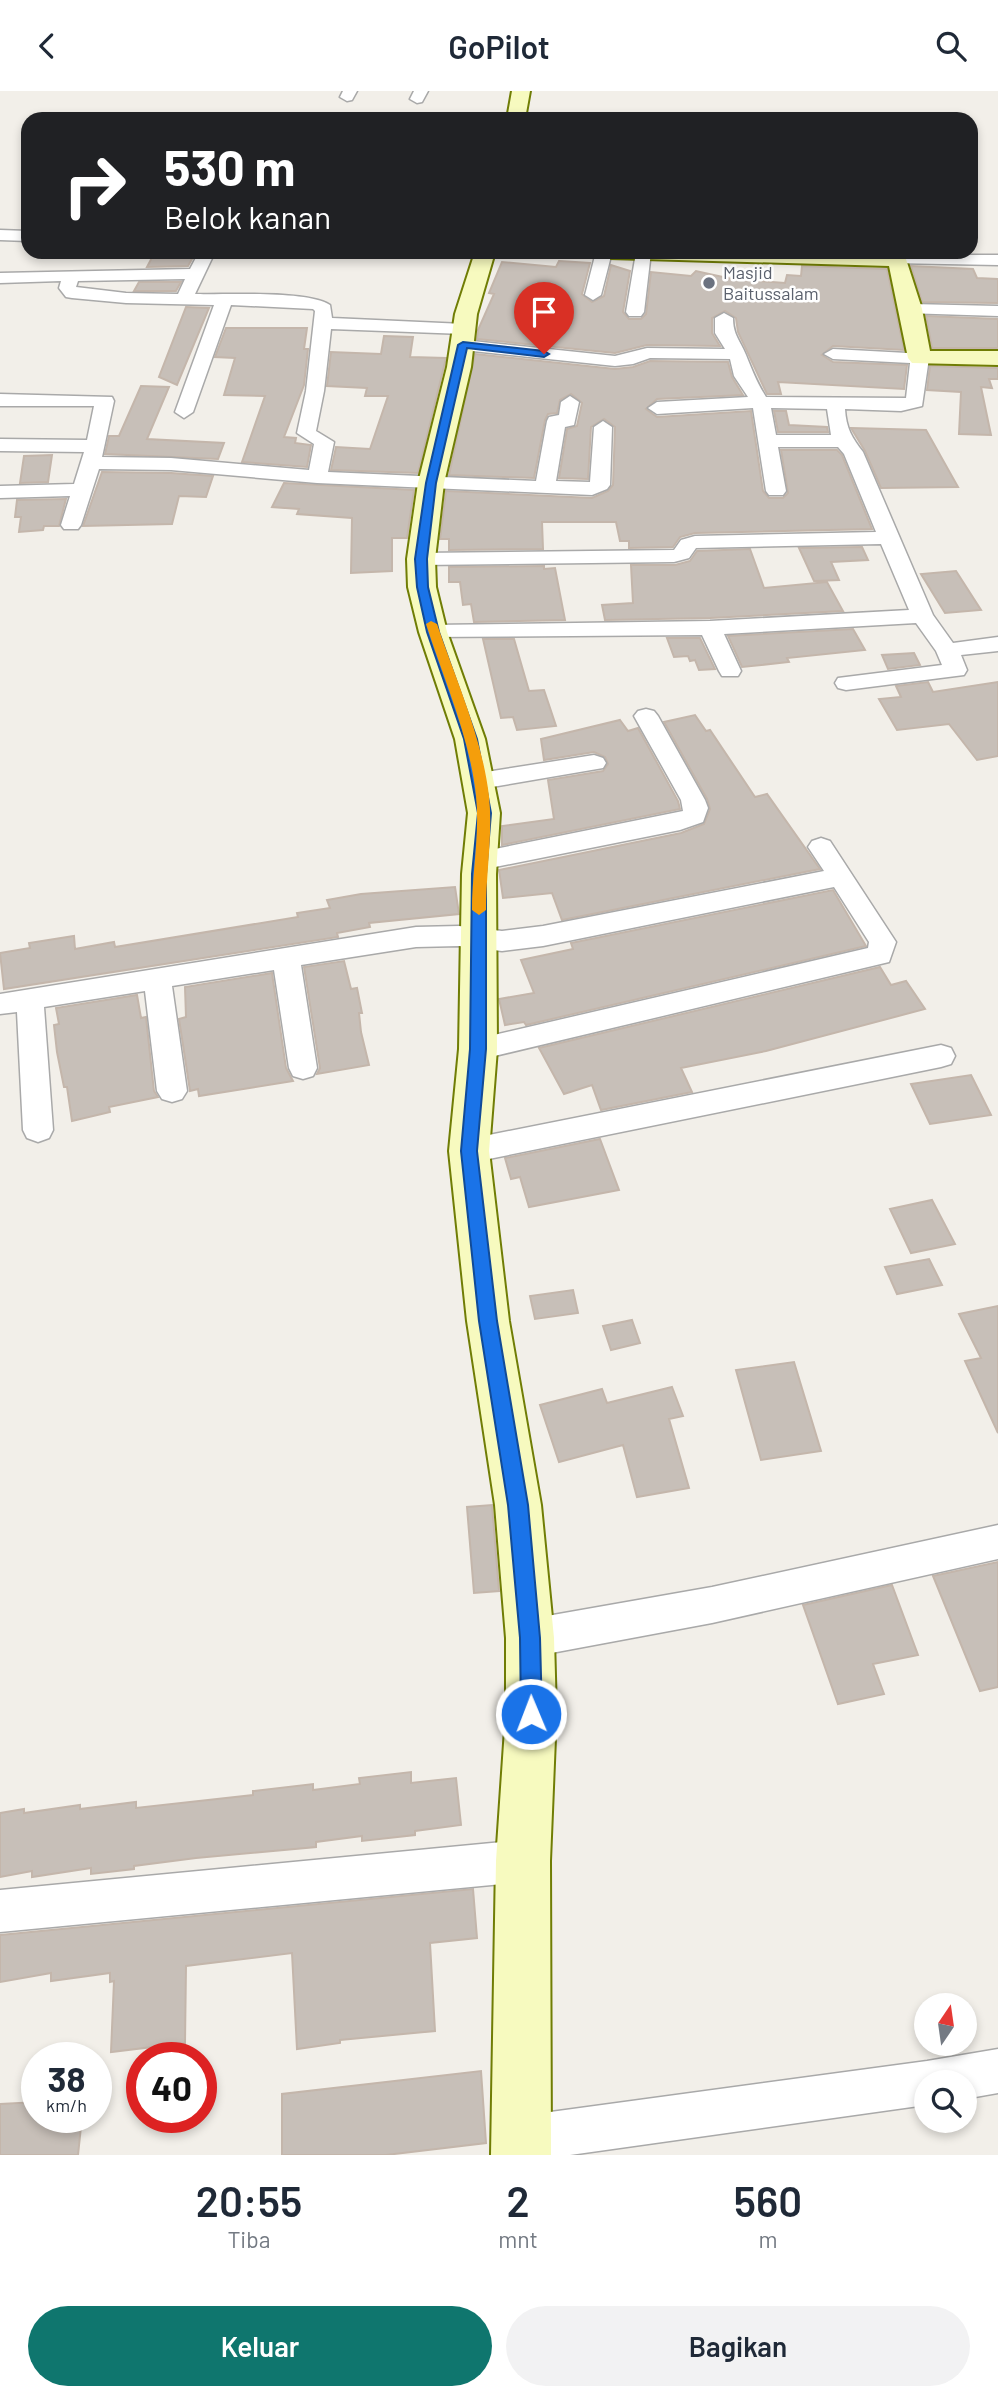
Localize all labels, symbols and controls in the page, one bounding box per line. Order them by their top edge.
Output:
icon: back [28,27,66,65]
text: GoPilot [448,27,550,65]
icon: search [932,27,970,65]
text: 530 m [164,137,296,196]
icon: right [49,140,140,231]
text: Belok kanan [164,197,331,235]
place label: Masjid Baitussalam [723,261,819,304]
marker: Masjid Baitussalam [701,275,717,291]
pin [514,282,574,354]
icon: arrive [525,293,563,331]
position arrow [494,1677,568,1751]
north arrow [914,1993,976,2056]
map controls [914,1993,977,2133]
speed limit sign: 40 [126,2042,217,2133]
text: 38 [48,2057,85,2099]
button: search [914,2070,977,2133]
text: km/h [46,2094,87,2116]
text: 20:55 [196,2175,302,2225]
text: 2 [506,2175,530,2225]
text: 560 [734,2175,802,2225]
text: Tiba [228,2225,271,2253]
text: mnt [498,2225,538,2253]
text: m [758,2225,777,2253]
button: Keluar [28,2306,492,2386]
button: Bagikan [506,2306,970,2386]

